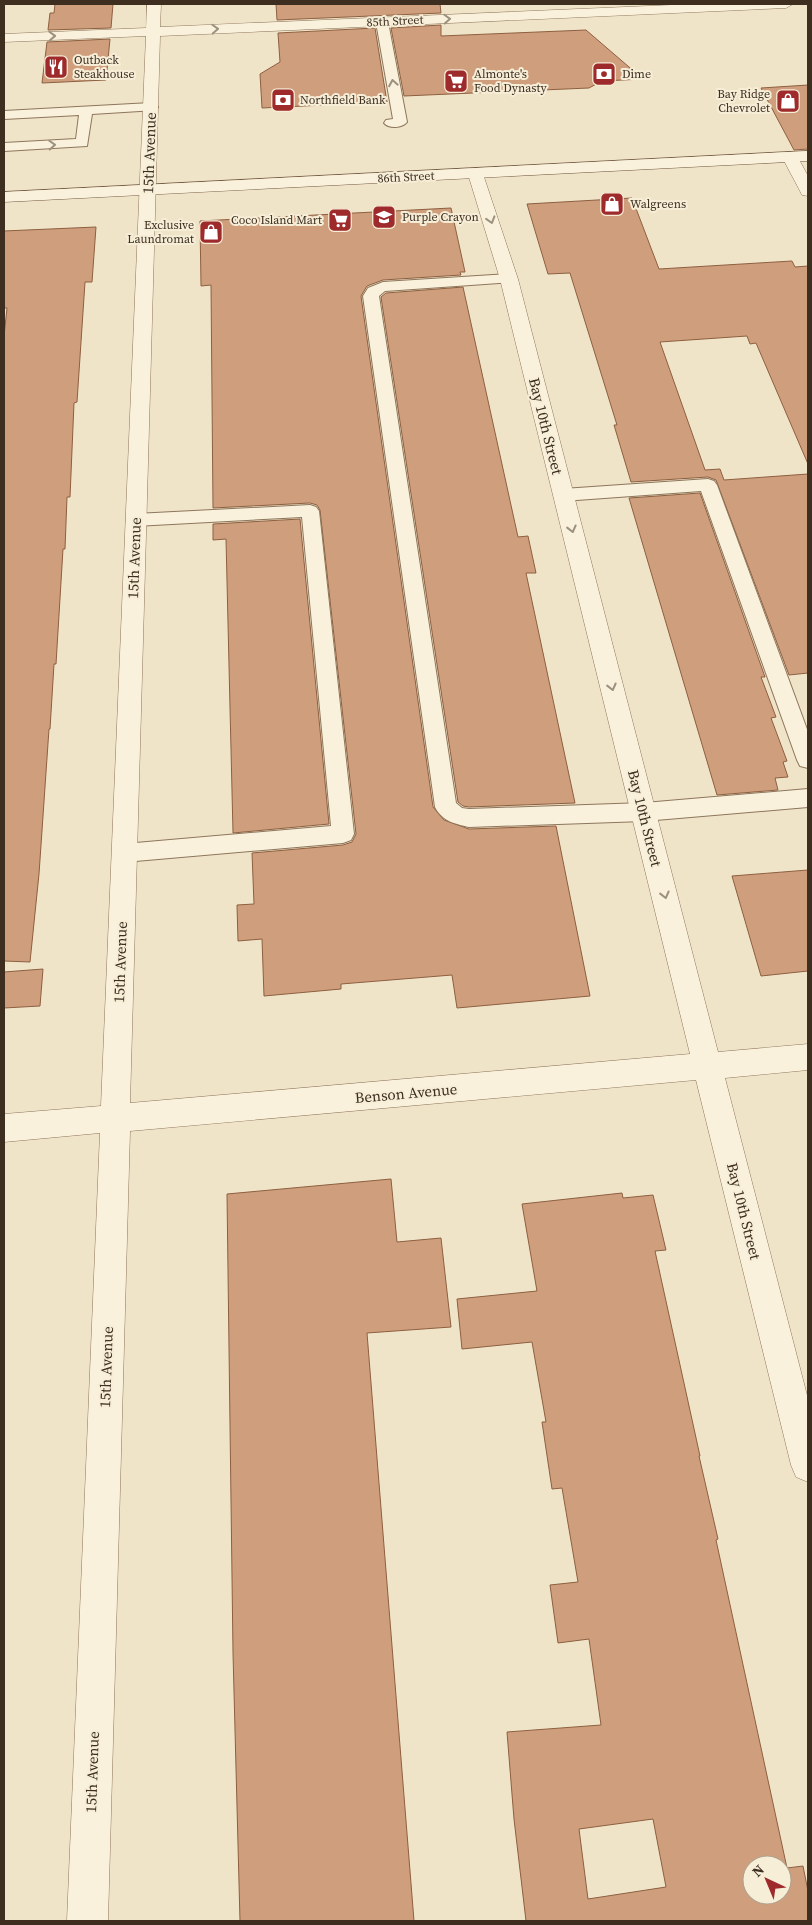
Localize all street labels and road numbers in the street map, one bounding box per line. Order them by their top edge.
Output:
street label: 85th Street [366,12,424,30]
street label: 15th Avenue [137,111,161,194]
street label: 86th Street [377,168,435,186]
street label: Bay 10th Street [524,375,568,477]
street label: 15th Avenue [122,516,146,599]
street label: Bay 10th Street [623,767,667,869]
street label: 15th Avenue [108,920,132,1003]
street label: Benson Avenue [354,1078,458,1108]
street label: Bay 10th Street [722,1160,766,1262]
street label: 15th Avenue [94,1325,118,1408]
street label: 15th Avenue [80,1730,104,1813]

